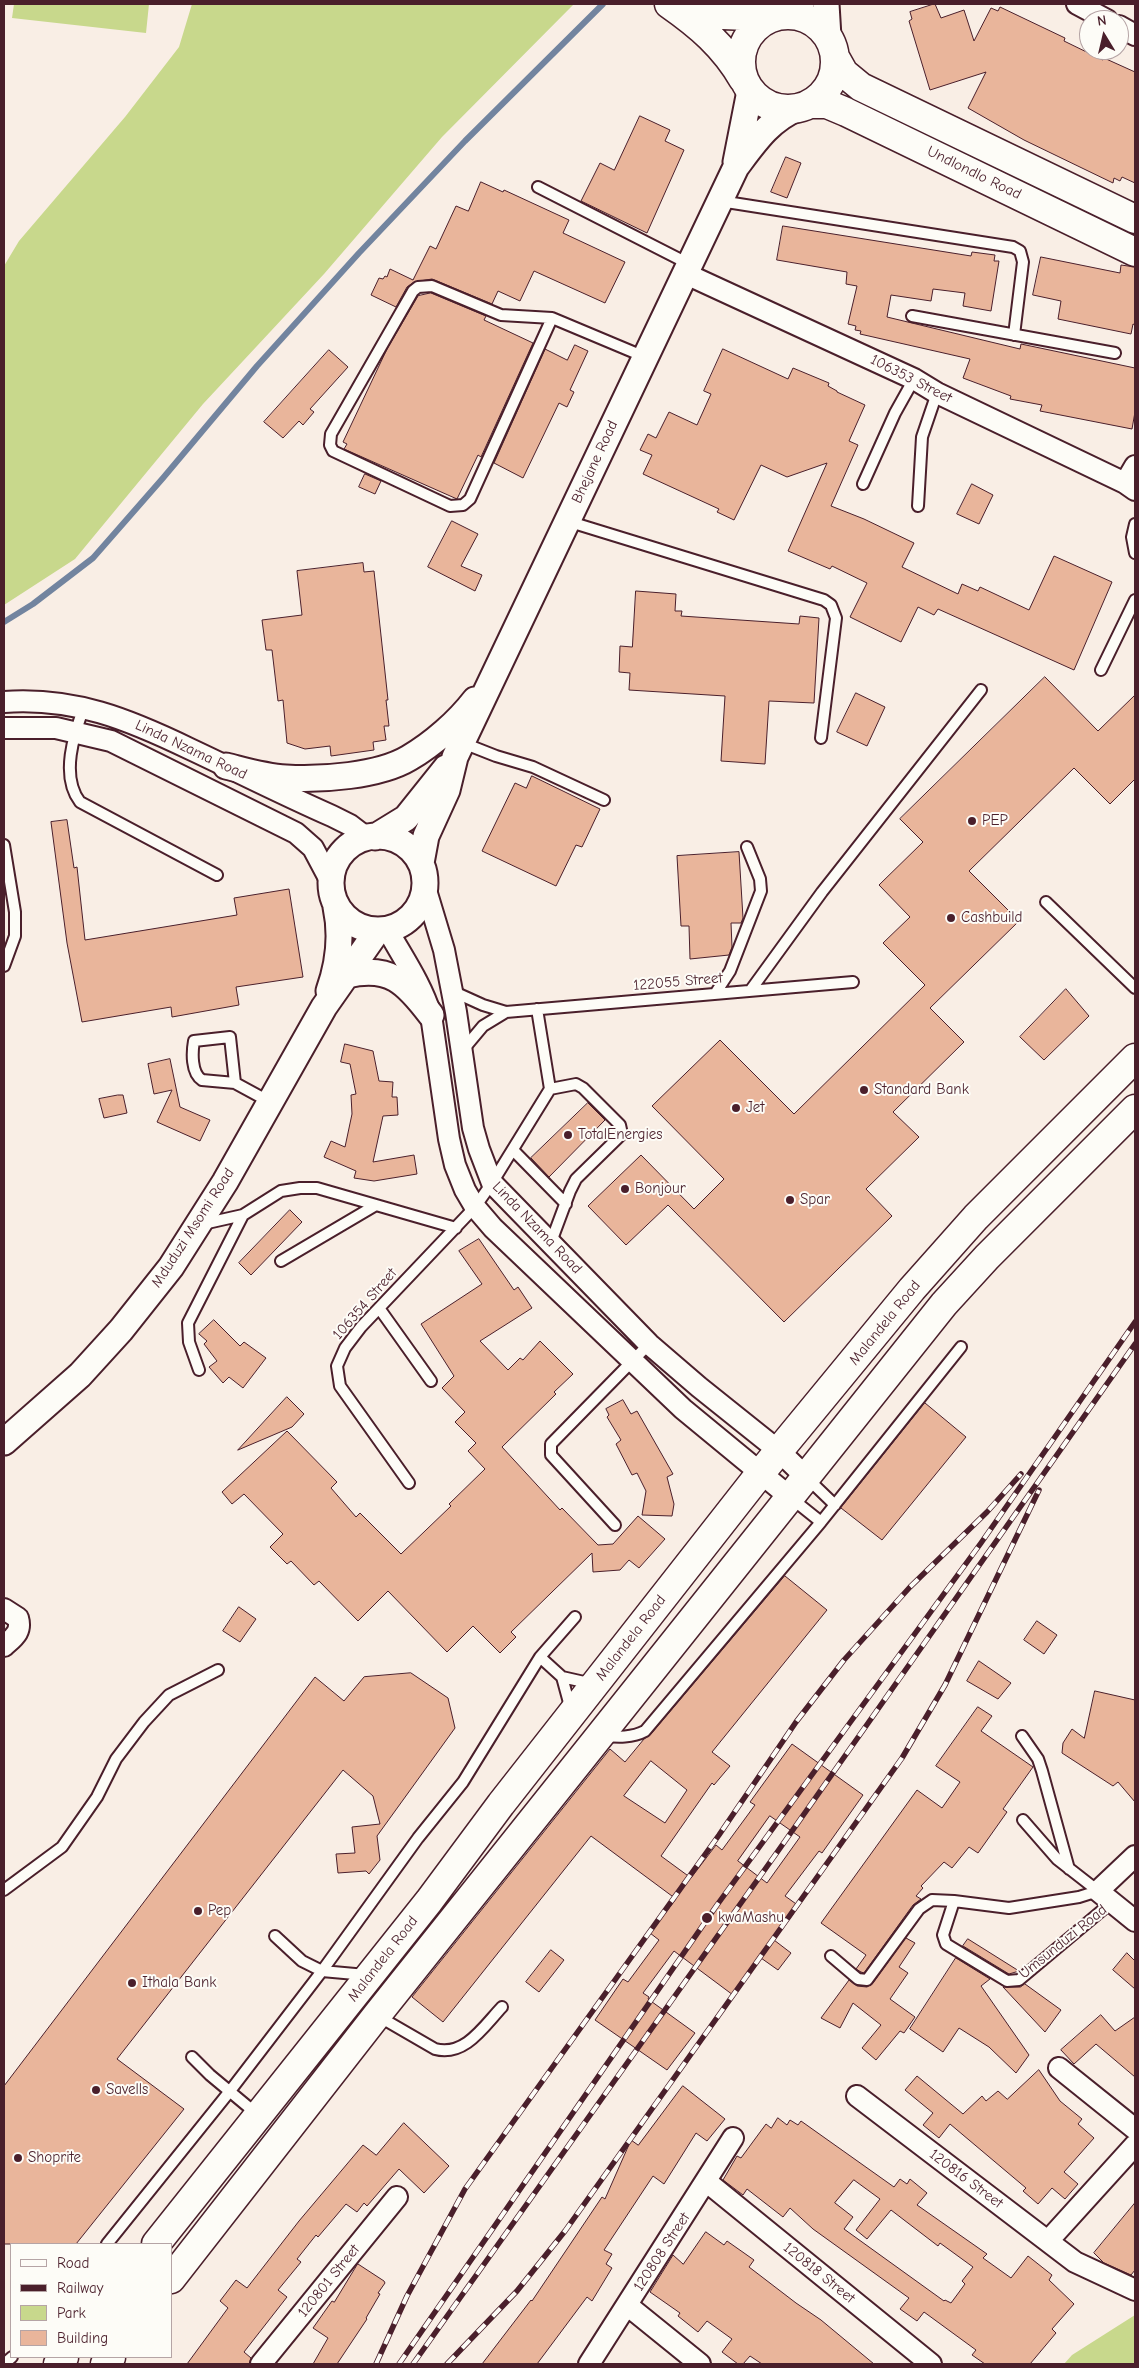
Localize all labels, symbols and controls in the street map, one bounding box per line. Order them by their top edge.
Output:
north arrow [1079,10,1129,60]
text: N [1096,12,1108,30]
street label: Undlondlo Road [924,142,1024,204]
street label: 106353 Street [867,351,955,407]
street label: Bhejane Road [568,418,622,506]
street label: Linda Nzama Road [132,716,250,784]
place label: PEP [982,812,1008,830]
marker: PEP [966,815,978,827]
place label: Cashbuild [961,909,1023,927]
marker: Cashbuild [945,912,957,924]
street label: 122055 Street [633,969,723,995]
place label: Standard Bank [874,1081,969,1099]
marker: Standard Bank [858,1084,870,1096]
place label: Jet [746,1099,765,1117]
marker: Jet [730,1102,742,1114]
place label: TotalEnergies [578,1126,663,1144]
marker: TotalEnergies [562,1129,574,1141]
street label: Mduduzi Msomi Road [148,1165,238,1291]
street label: Linda Nzama Road [488,1178,586,1278]
place label: Bonjour [635,1180,686,1198]
marker: Bonjour [619,1183,631,1195]
place label: Spar [800,1191,830,1209]
marker: Spar [784,1194,796,1206]
street label: 106354 Street [329,1265,401,1343]
street label: Malandela Road [845,1277,925,1369]
street label: Malandela Road [592,1592,670,1684]
street label: Umsunduzi Road [1015,1901,1111,1983]
place label: Pep [208,1902,231,1920]
marker: Pep [192,1905,204,1917]
place label: kwaMashu [718,1909,784,1927]
marker: kwaMashu [700,1911,714,1925]
street label: Malandela Road [344,1913,422,2005]
place label: Ithala Bank [142,1974,217,1992]
marker: Ithala Bank [126,1977,138,1989]
place label: Savells [106,2081,148,2099]
marker: Savells [90,2084,102,2096]
street label: 120816 Street [926,2146,1006,2212]
place label: Shoprite [28,2149,81,2167]
marker: Shoprite [12,2152,24,2164]
street label: 120808 Street [630,2209,694,2295]
street label: 120818 Street [780,2239,858,2307]
street label: 120801 Street [294,2241,364,2321]
legend [10,2243,172,2358]
text: Road [57,2254,89,2272]
text: Railway [57,2279,103,2297]
text: Park [57,2304,86,2322]
text: Building [57,2329,108,2347]

